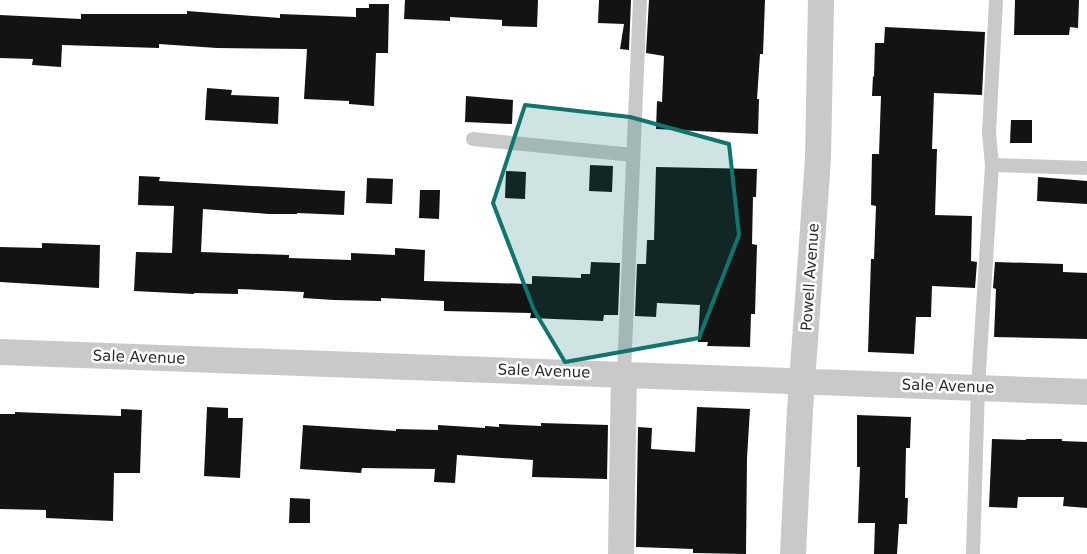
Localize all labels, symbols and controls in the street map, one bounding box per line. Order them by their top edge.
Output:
street label: Powell Avenue [797,222,823,332]
street label: Sale Avenue [92,346,186,368]
street label: Sale Avenue [497,360,591,382]
street label: Sale Avenue [901,375,995,397]

